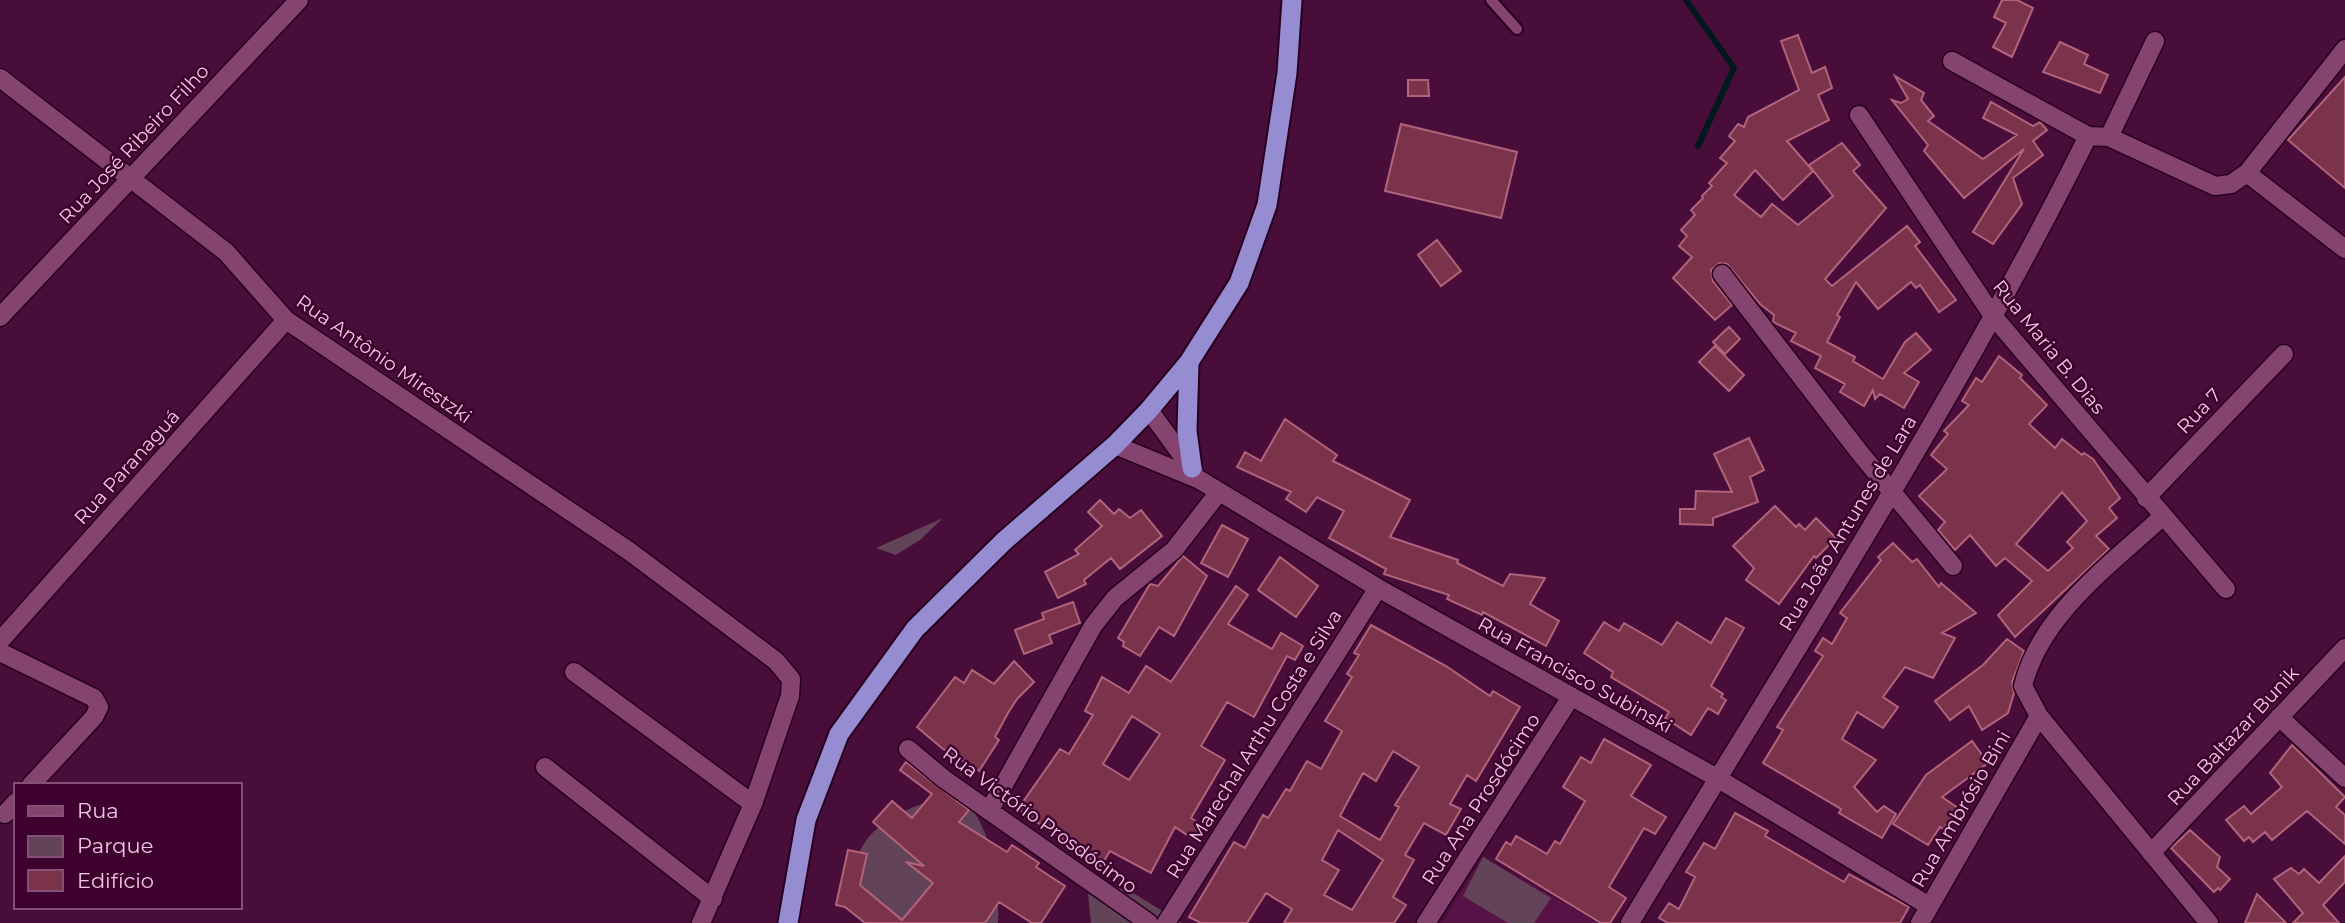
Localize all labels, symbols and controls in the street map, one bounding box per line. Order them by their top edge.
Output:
street label: Rua José Ribeiro Filho [54,60,214,228]
street label: Rua Maria B. Dias [1988,275,2110,419]
street label: Rua Antônio Mirestzki [292,290,476,428]
street label: Rua 7 [2172,384,2226,438]
street label: Rua Paranaguá [69,405,185,529]
street label: Rua João Antunes de Lara [1774,411,1922,635]
street label: Rua Marechal Arthu Costa e Silva [1161,605,1347,883]
street label: Rua Francisco Subinski [1474,612,1676,738]
street label: Rua Baltazar Bunik [2163,661,2304,810]
street label: Rua Ana Prosdócimo [1417,709,1545,889]
street label: Rua Ambrósio Bini [1907,726,2015,892]
street label: Rua Victório Prosdócimo [938,742,1142,898]
legend [14,783,242,909]
text: Rua [77,798,119,823]
text: Parque [77,833,153,858]
text: Edifício [77,868,154,893]

